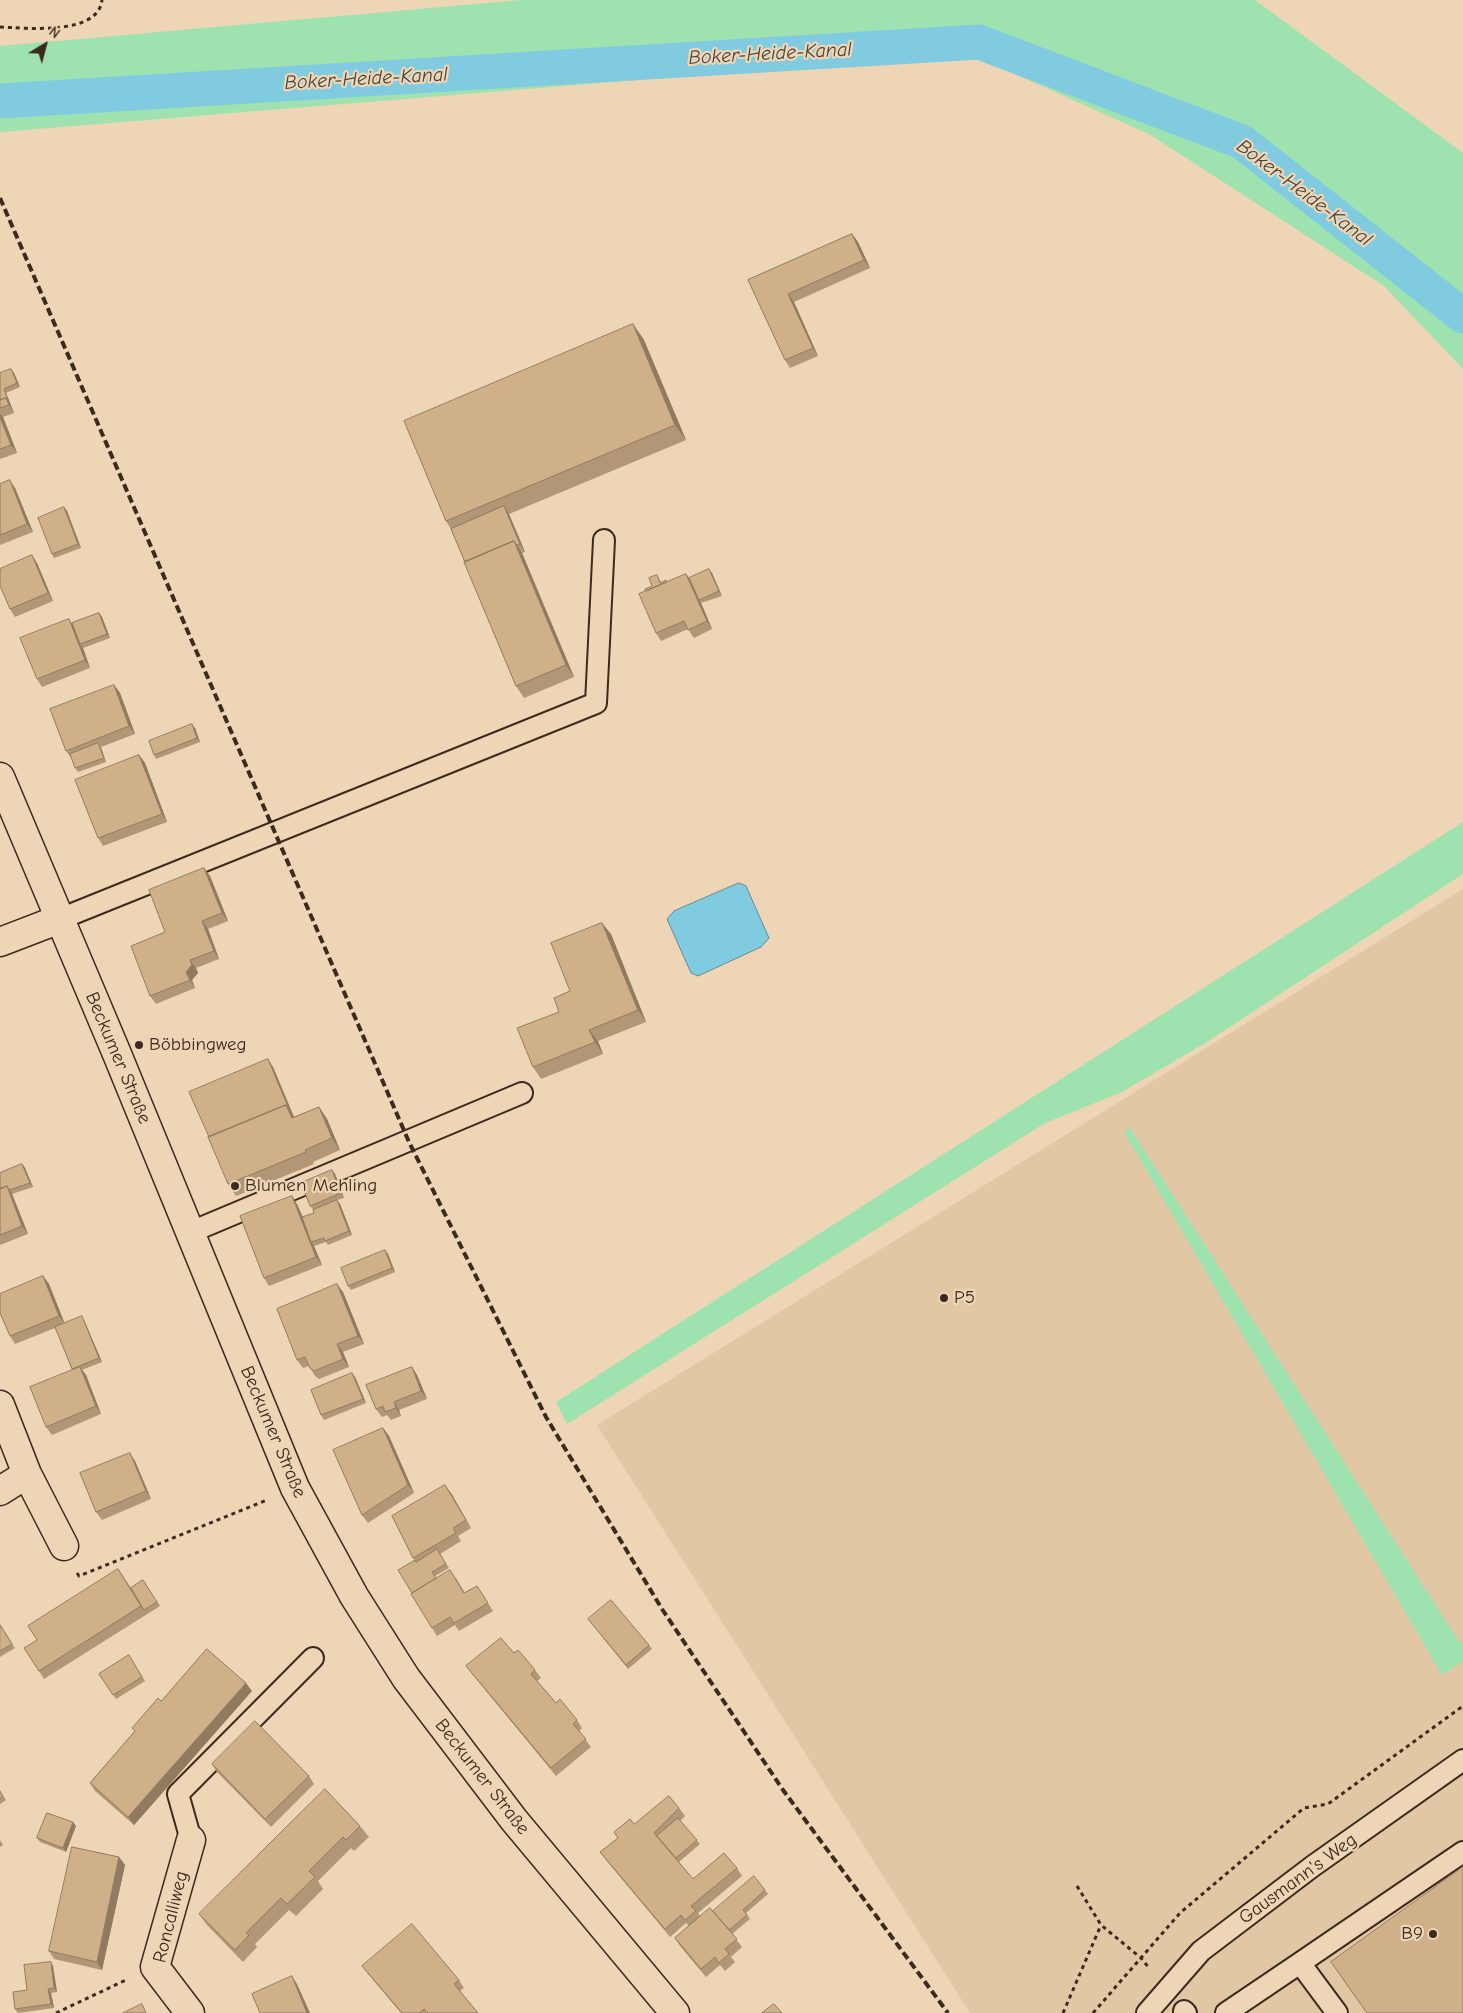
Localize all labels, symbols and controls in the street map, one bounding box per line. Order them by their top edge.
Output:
north arrow [20,20,70,70]
text: N [46,23,63,42]
water label: Boker-Heide-Kanal [688,38,852,70]
water label: Boker-Heide-Kanal [284,63,448,95]
water label: Boker-Heide-Kanal [1232,134,1376,252]
street label: Beckumer Straße [80,989,156,1127]
place label: Böbbingweg [149,1034,247,1056]
marker: Böbbingweg [133,1039,145,1051]
place label: Blumen Mehling [245,1175,377,1197]
marker: Blumen Mehling [229,1180,241,1192]
place label: P5 [954,1287,975,1309]
marker: P5 [938,1292,950,1304]
street label: Beckumer Straße [235,1363,311,1501]
street label: Beckumer Straße [430,1714,534,1840]
street label: Gausmann's Weg [1235,1829,1361,1929]
street label: Roncalliweg [149,1869,193,1965]
place label: B9 [1401,1923,1423,1945]
marker: B9 [1427,1928,1439,1940]

